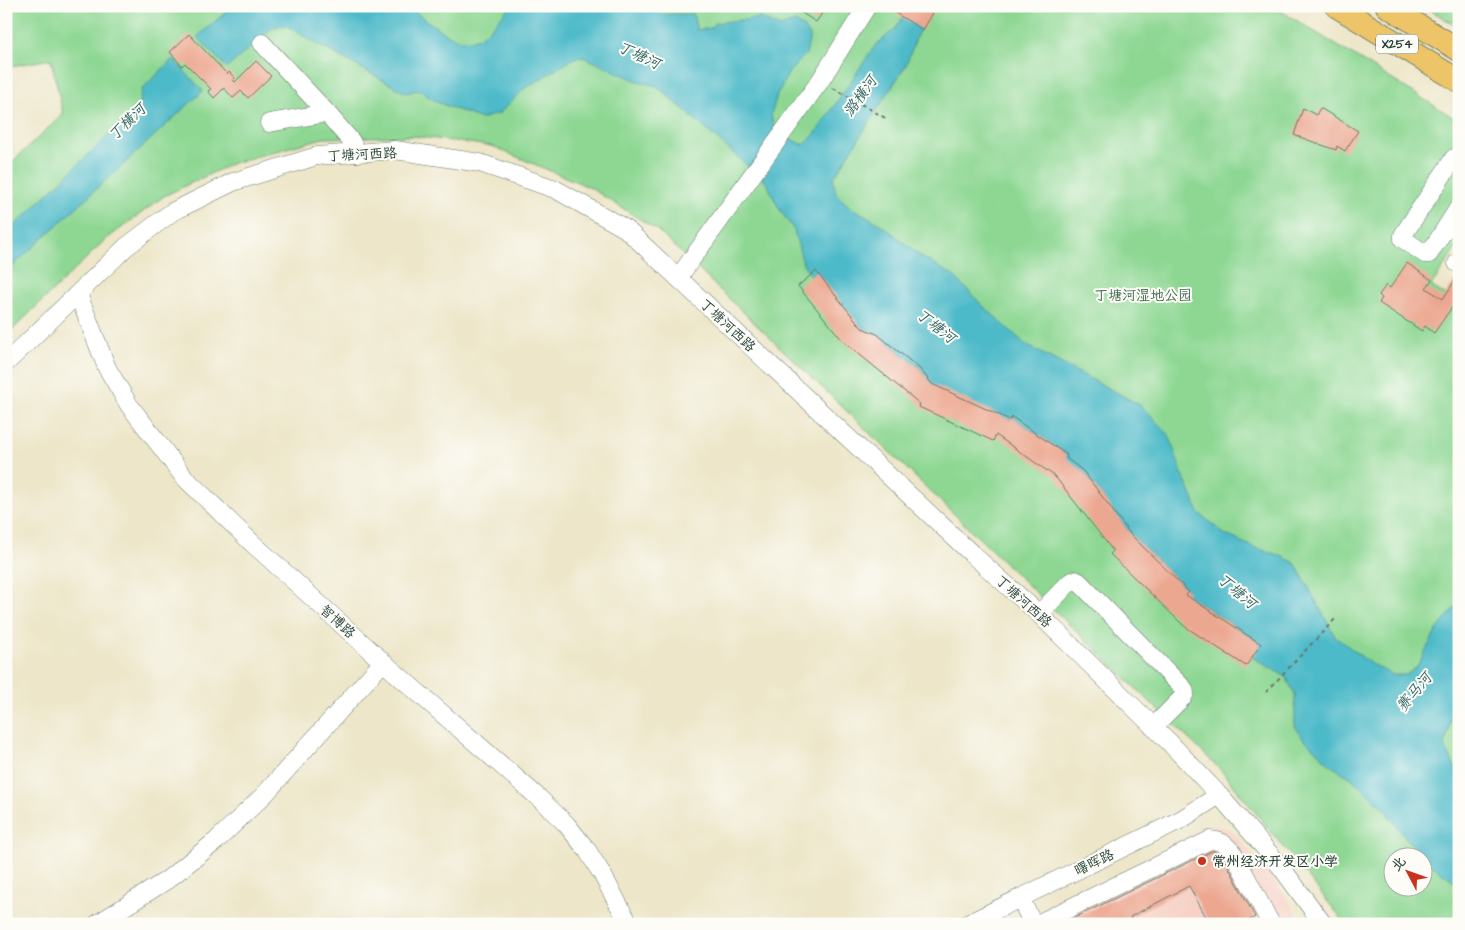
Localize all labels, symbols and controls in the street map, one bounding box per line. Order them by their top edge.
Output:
road number: X254 [1376,34,1418,54]
water label: 丁塘河 [614,36,666,76]
water label: 潞横河 [839,69,884,121]
water label: 丁横河 [104,97,153,146]
street label: 丁塘河西路 [327,143,398,167]
park label: 丁塘河湿地公园 [1094,286,1192,306]
street label: 丁塘河西路 [695,295,760,357]
water label: 丁塘河 [911,304,962,350]
water label: 丁塘河 [1213,569,1263,616]
street label: 丁塘河西路 [991,571,1056,633]
street label: 智博路 [315,600,360,643]
water label: 赛马河 [1392,666,1439,716]
street label: 曙晖路 [1071,845,1118,881]
north arrow [1382,848,1432,898]
place label: 常州经济开发区小学 [1212,852,1338,872]
text: 北 [1387,852,1411,876]
marker: 常州经济开发区小学 [1196,855,1208,867]

